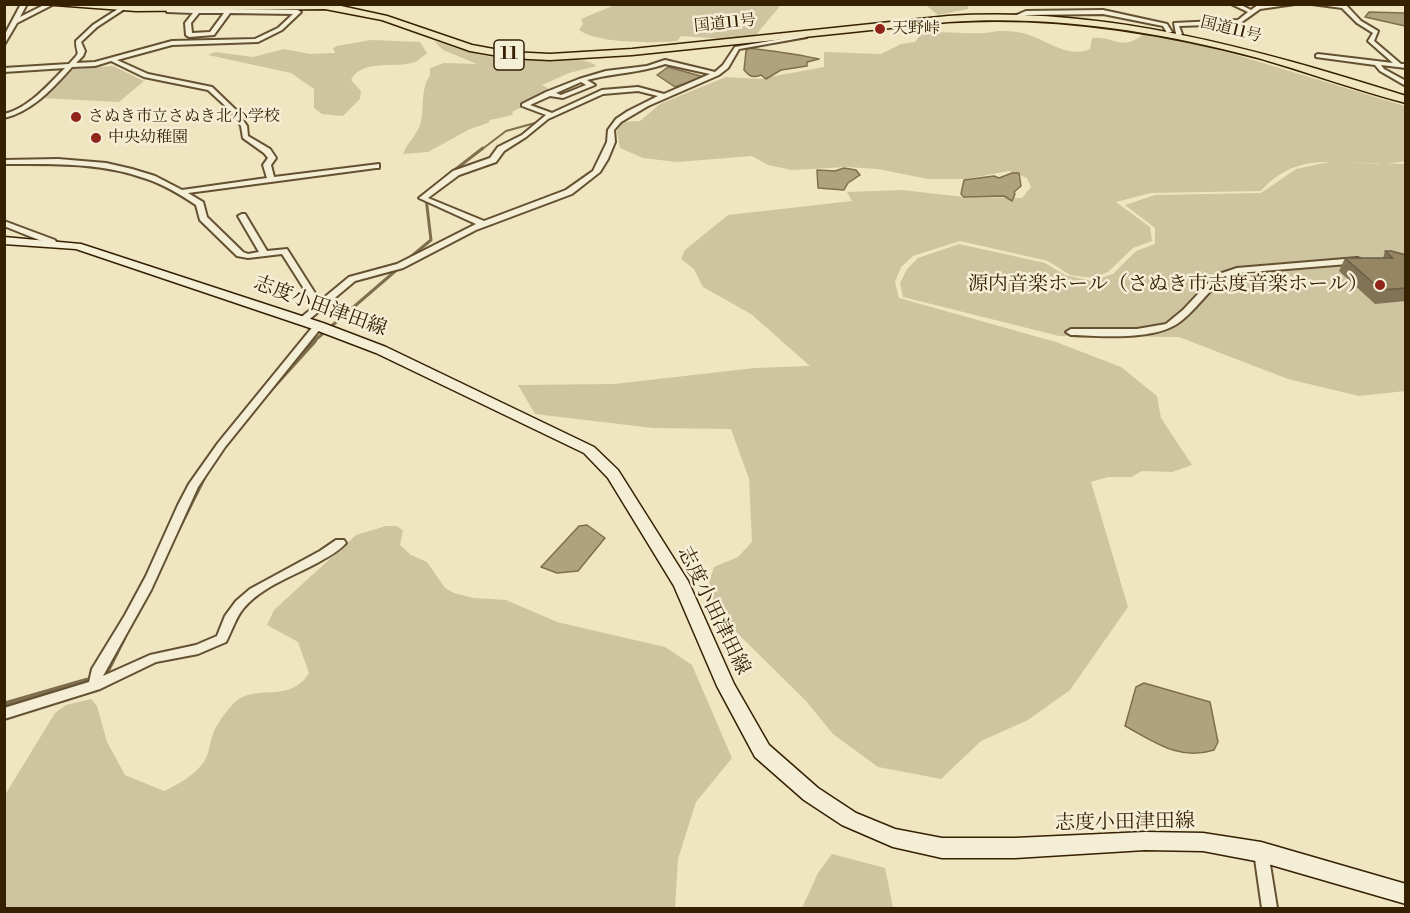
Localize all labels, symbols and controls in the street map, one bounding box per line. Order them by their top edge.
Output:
street label: 国道11号 [693,11,757,37]
street label: 国道11号 [1198,13,1264,47]
place label: 天野峠 [892,19,940,39]
marker: 天野峠 [873,22,887,36]
road number: 11 [494,40,524,70]
place label: さぬき市立さぬき北小学校 [88,107,280,127]
marker: さぬき市立さぬき北小学校 [69,110,83,124]
place label: 中央幼稚園 [108,128,188,148]
marker: 中央幼稚園 [89,131,103,145]
street label: 志度小田津田線 [250,272,390,342]
place label: 源内音楽ホール（さぬき市志度音楽ホール） [968,273,1368,297]
marker: 源内音楽ホール（さぬき市志度音楽ホール） [1373,278,1387,292]
street label: 志度小田津田線 [672,543,754,679]
street label: 志度小田津田線 [1055,810,1195,836]

